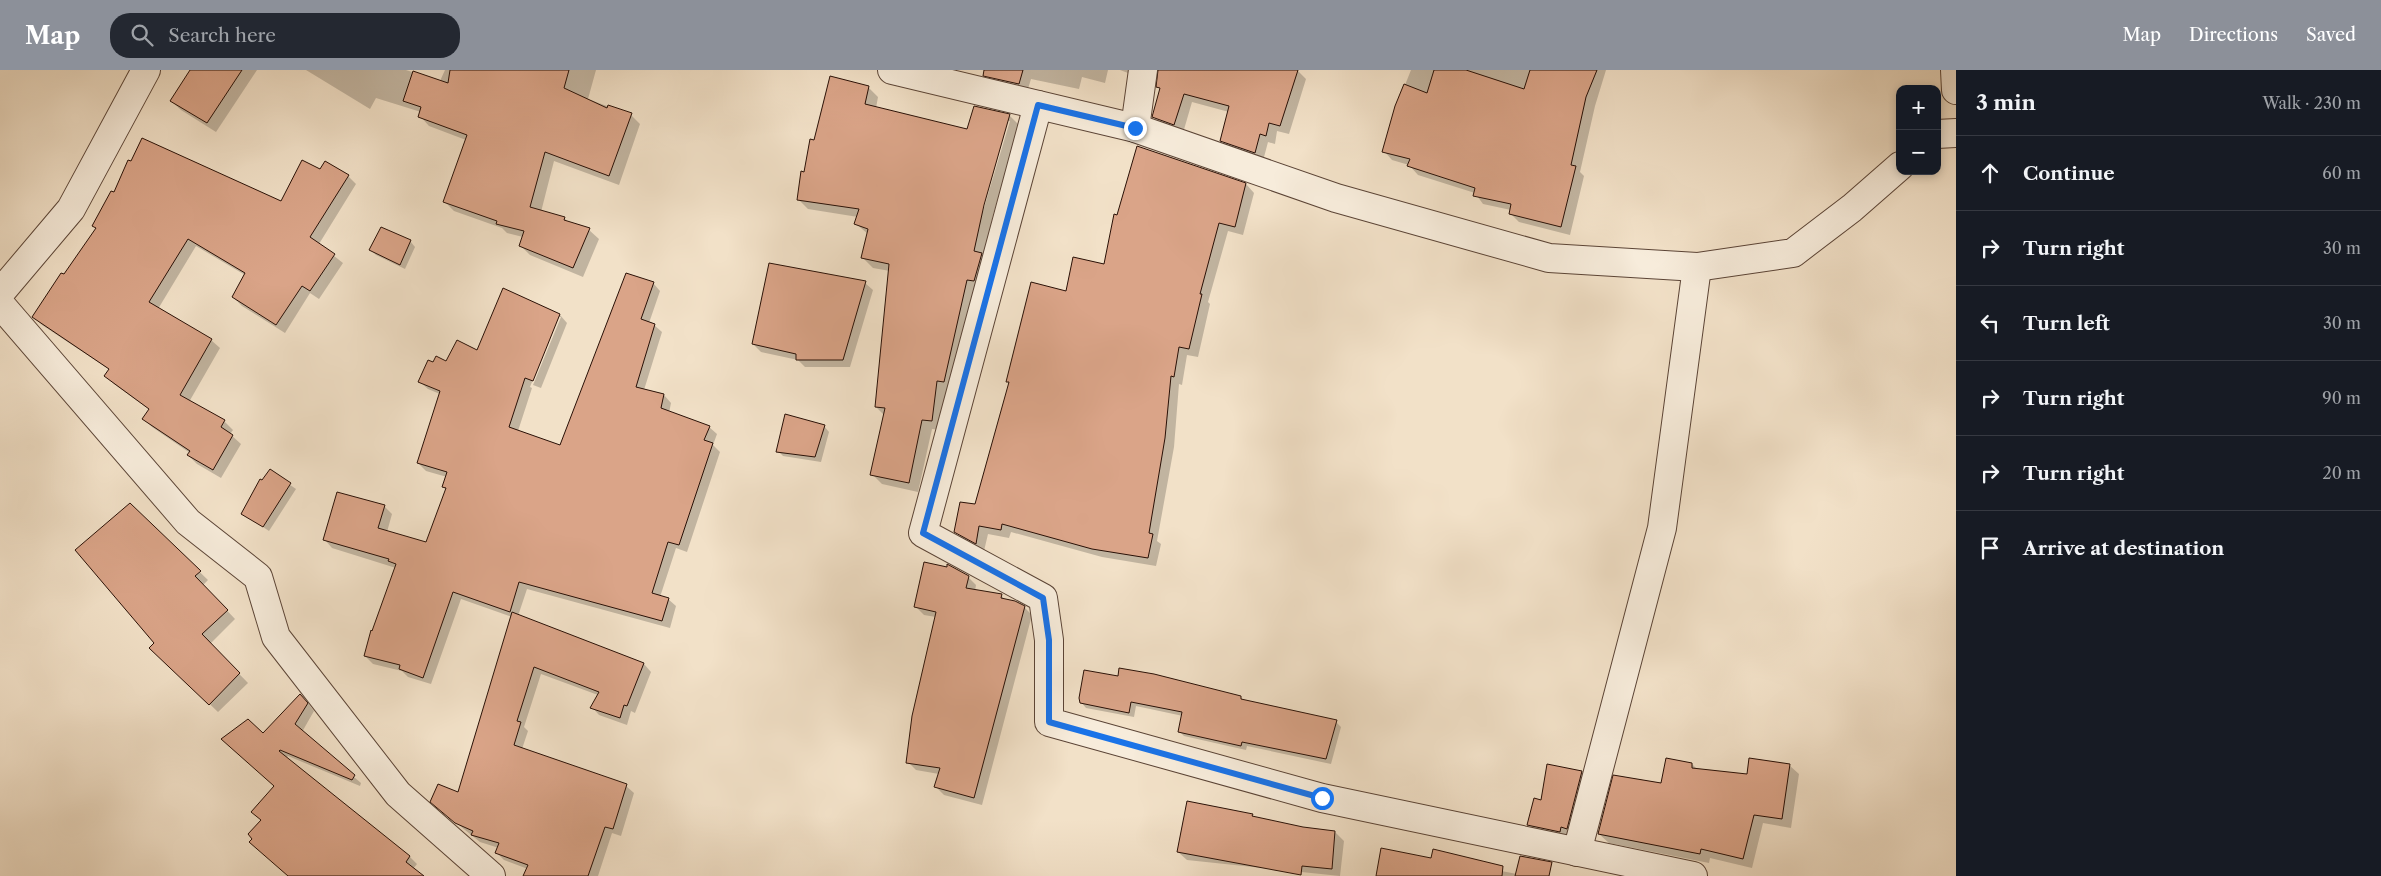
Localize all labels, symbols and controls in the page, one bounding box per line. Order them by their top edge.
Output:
search box [110,13,460,58]
text: Map [25,21,80,50]
icon: search [128,21,156,49]
text: Search here [168,24,276,47]
text: Map [2122,24,2161,46]
text: Directions [2189,24,2278,46]
text: Saved [2306,24,2356,46]
map controls [1896,85,1941,175]
button: + [1896,85,1941,130]
text: 3 min [1976,90,2036,115]
text: Walk · 230 m [2262,93,2361,113]
route end [1124,117,1147,140]
button: − [1896,130,1941,175]
icon: ahead [1976,159,2004,187]
text: Continue [2023,162,2115,185]
text: 60 m [2322,163,2361,183]
icon: right [1976,234,2004,262]
text: Turn right [2023,237,2124,260]
text: 30 m [2323,238,2361,258]
icon: left [1976,309,2004,337]
text: Turn left [2023,312,2110,335]
text: 30 m [2323,313,2361,333]
icon: right [1976,384,2004,412]
text: Turn right [2023,387,2124,410]
text: 90 m [2322,388,2361,408]
icon: right [1976,459,2004,487]
text: Turn right [2023,462,2124,485]
text: 20 m [2322,463,2361,483]
icon: arrive [1976,534,2004,562]
text: Arrive at destination [2023,537,2224,560]
route start [1311,787,1334,810]

